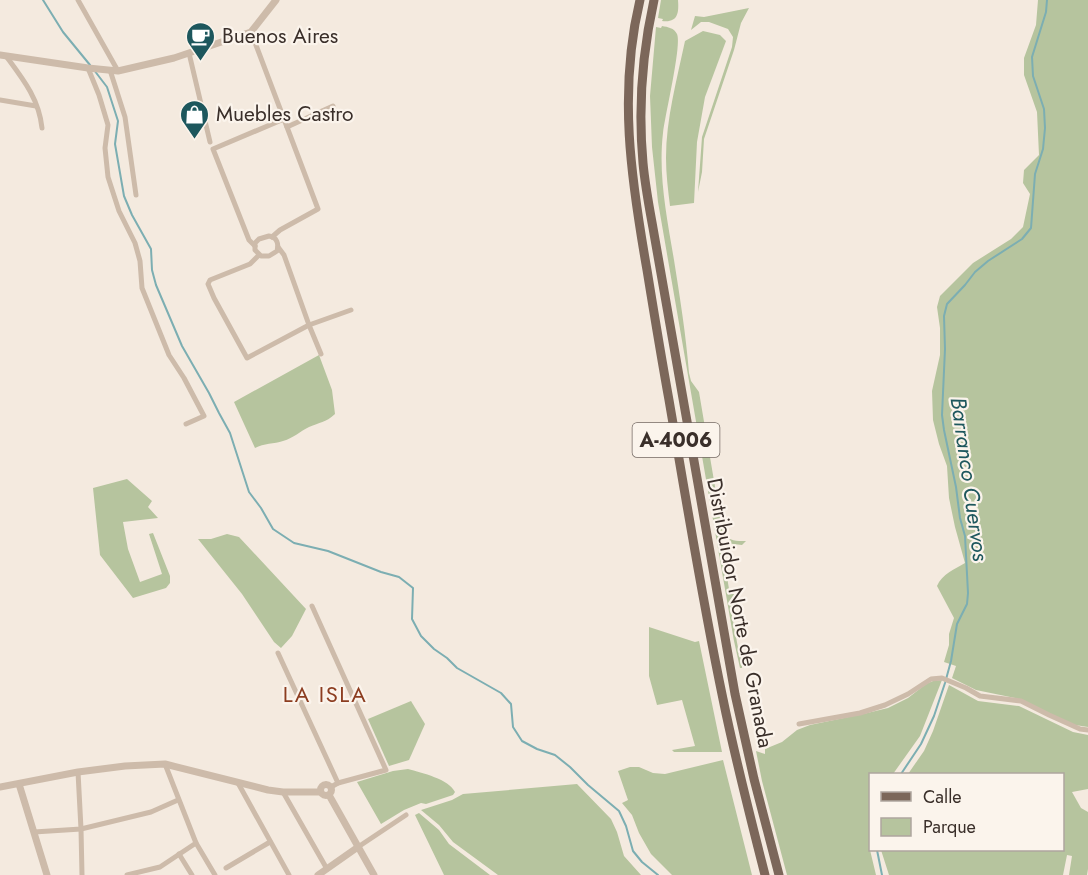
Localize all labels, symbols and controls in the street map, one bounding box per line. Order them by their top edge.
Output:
cafe icon: Buenos Aires [185,20,217,62]
place label: Buenos Aires [222,21,338,51]
shop icon: Muebles Castro [179,98,211,140]
place label: Muebles Castro [216,99,354,129]
water label: Barranco Cuervos [943,395,997,563]
road number: A-4006 [632,423,720,457]
street label: Distribuidor Norte de Granada [699,476,781,750]
district label: LA ISLA [283,678,367,710]
legend [869,773,1064,851]
text: Calle [923,784,962,810]
text: Parque [923,814,976,840]

